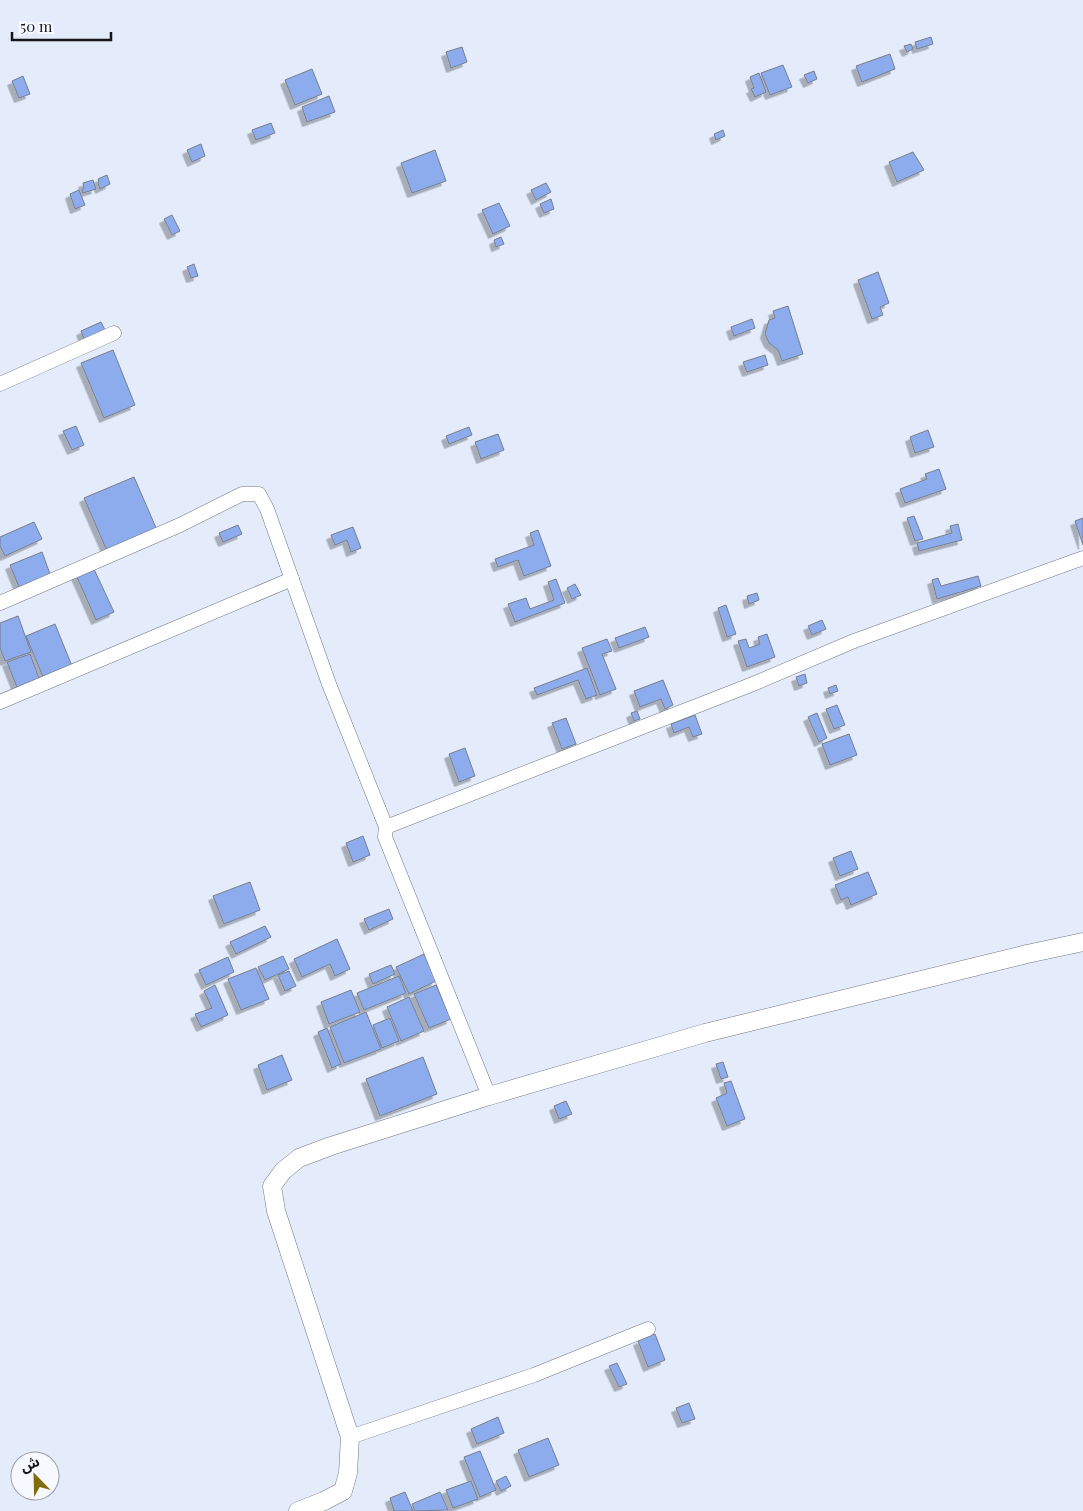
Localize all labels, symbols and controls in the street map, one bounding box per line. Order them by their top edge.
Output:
scale bar [12,10,111,42]
text: 50 m [20,16,53,36]
north arrow [10,1451,60,1501]
text: ش [17,1451,42,1476]

